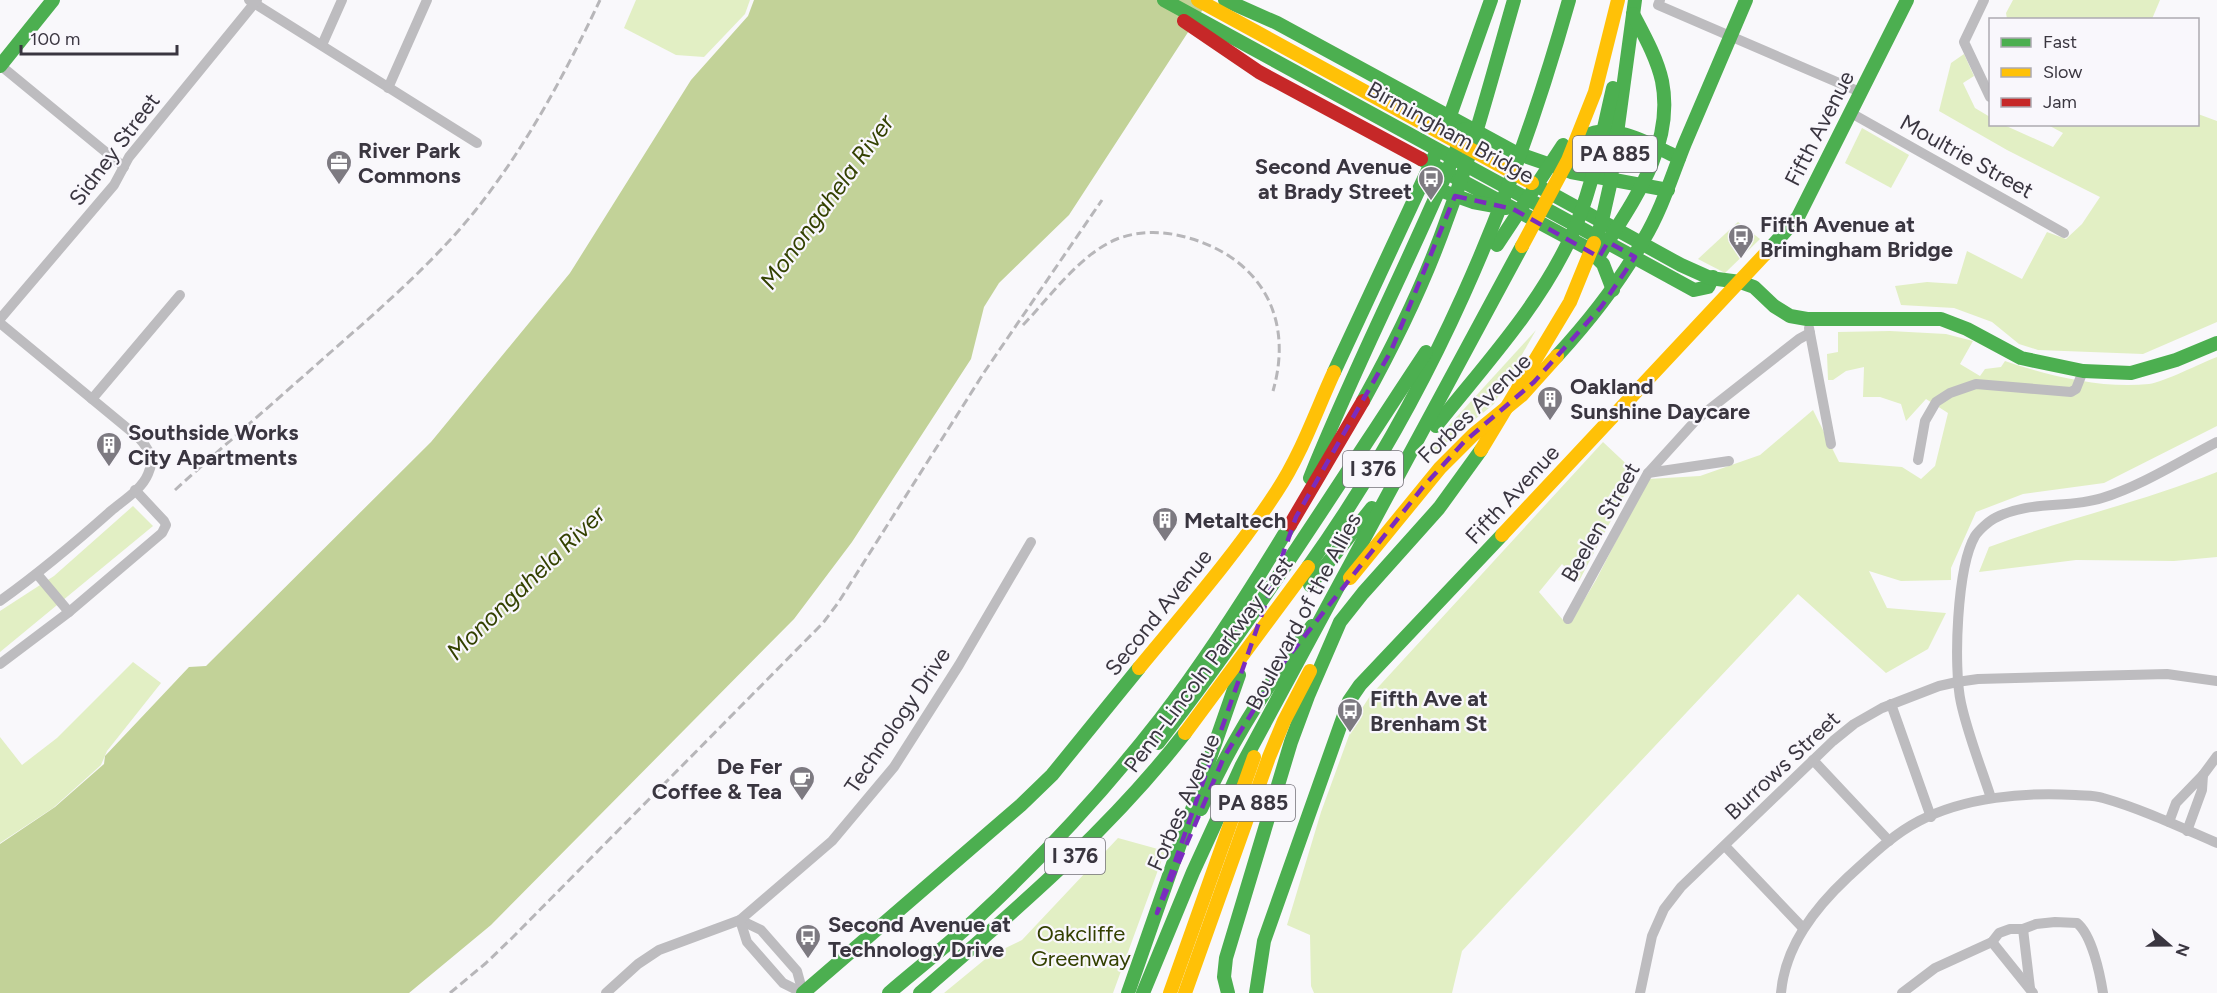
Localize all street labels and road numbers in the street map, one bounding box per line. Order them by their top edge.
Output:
street label: Fifth Avenue [1779,66,1860,190]
street label: Birmingham Bridge [1363,75,1539,189]
street label: Sidney Street [63,88,166,211]
street label: Moultrie Street [1895,109,2038,204]
road number: PA 885 [1573,136,1657,172]
street label: Forbes Avenue [1412,348,1537,469]
street label: Fifth Avenue [1460,439,1565,549]
road number: I 376 [1343,451,1403,487]
street label: Beelen Street [1555,458,1646,587]
street label: Boulevard of the Allies [1240,508,1367,714]
street label: Second Avenue [1099,544,1218,681]
street label: Penn-Lincoln Parkway East [1118,551,1299,778]
street label: Technology Drive [839,642,956,798]
street label: Burrows Street [1719,705,1846,826]
street label: Forbes Avenue [1141,730,1226,875]
road number: PA 885 [1211,785,1295,821]
road number: I 376 [1045,838,1105,874]

